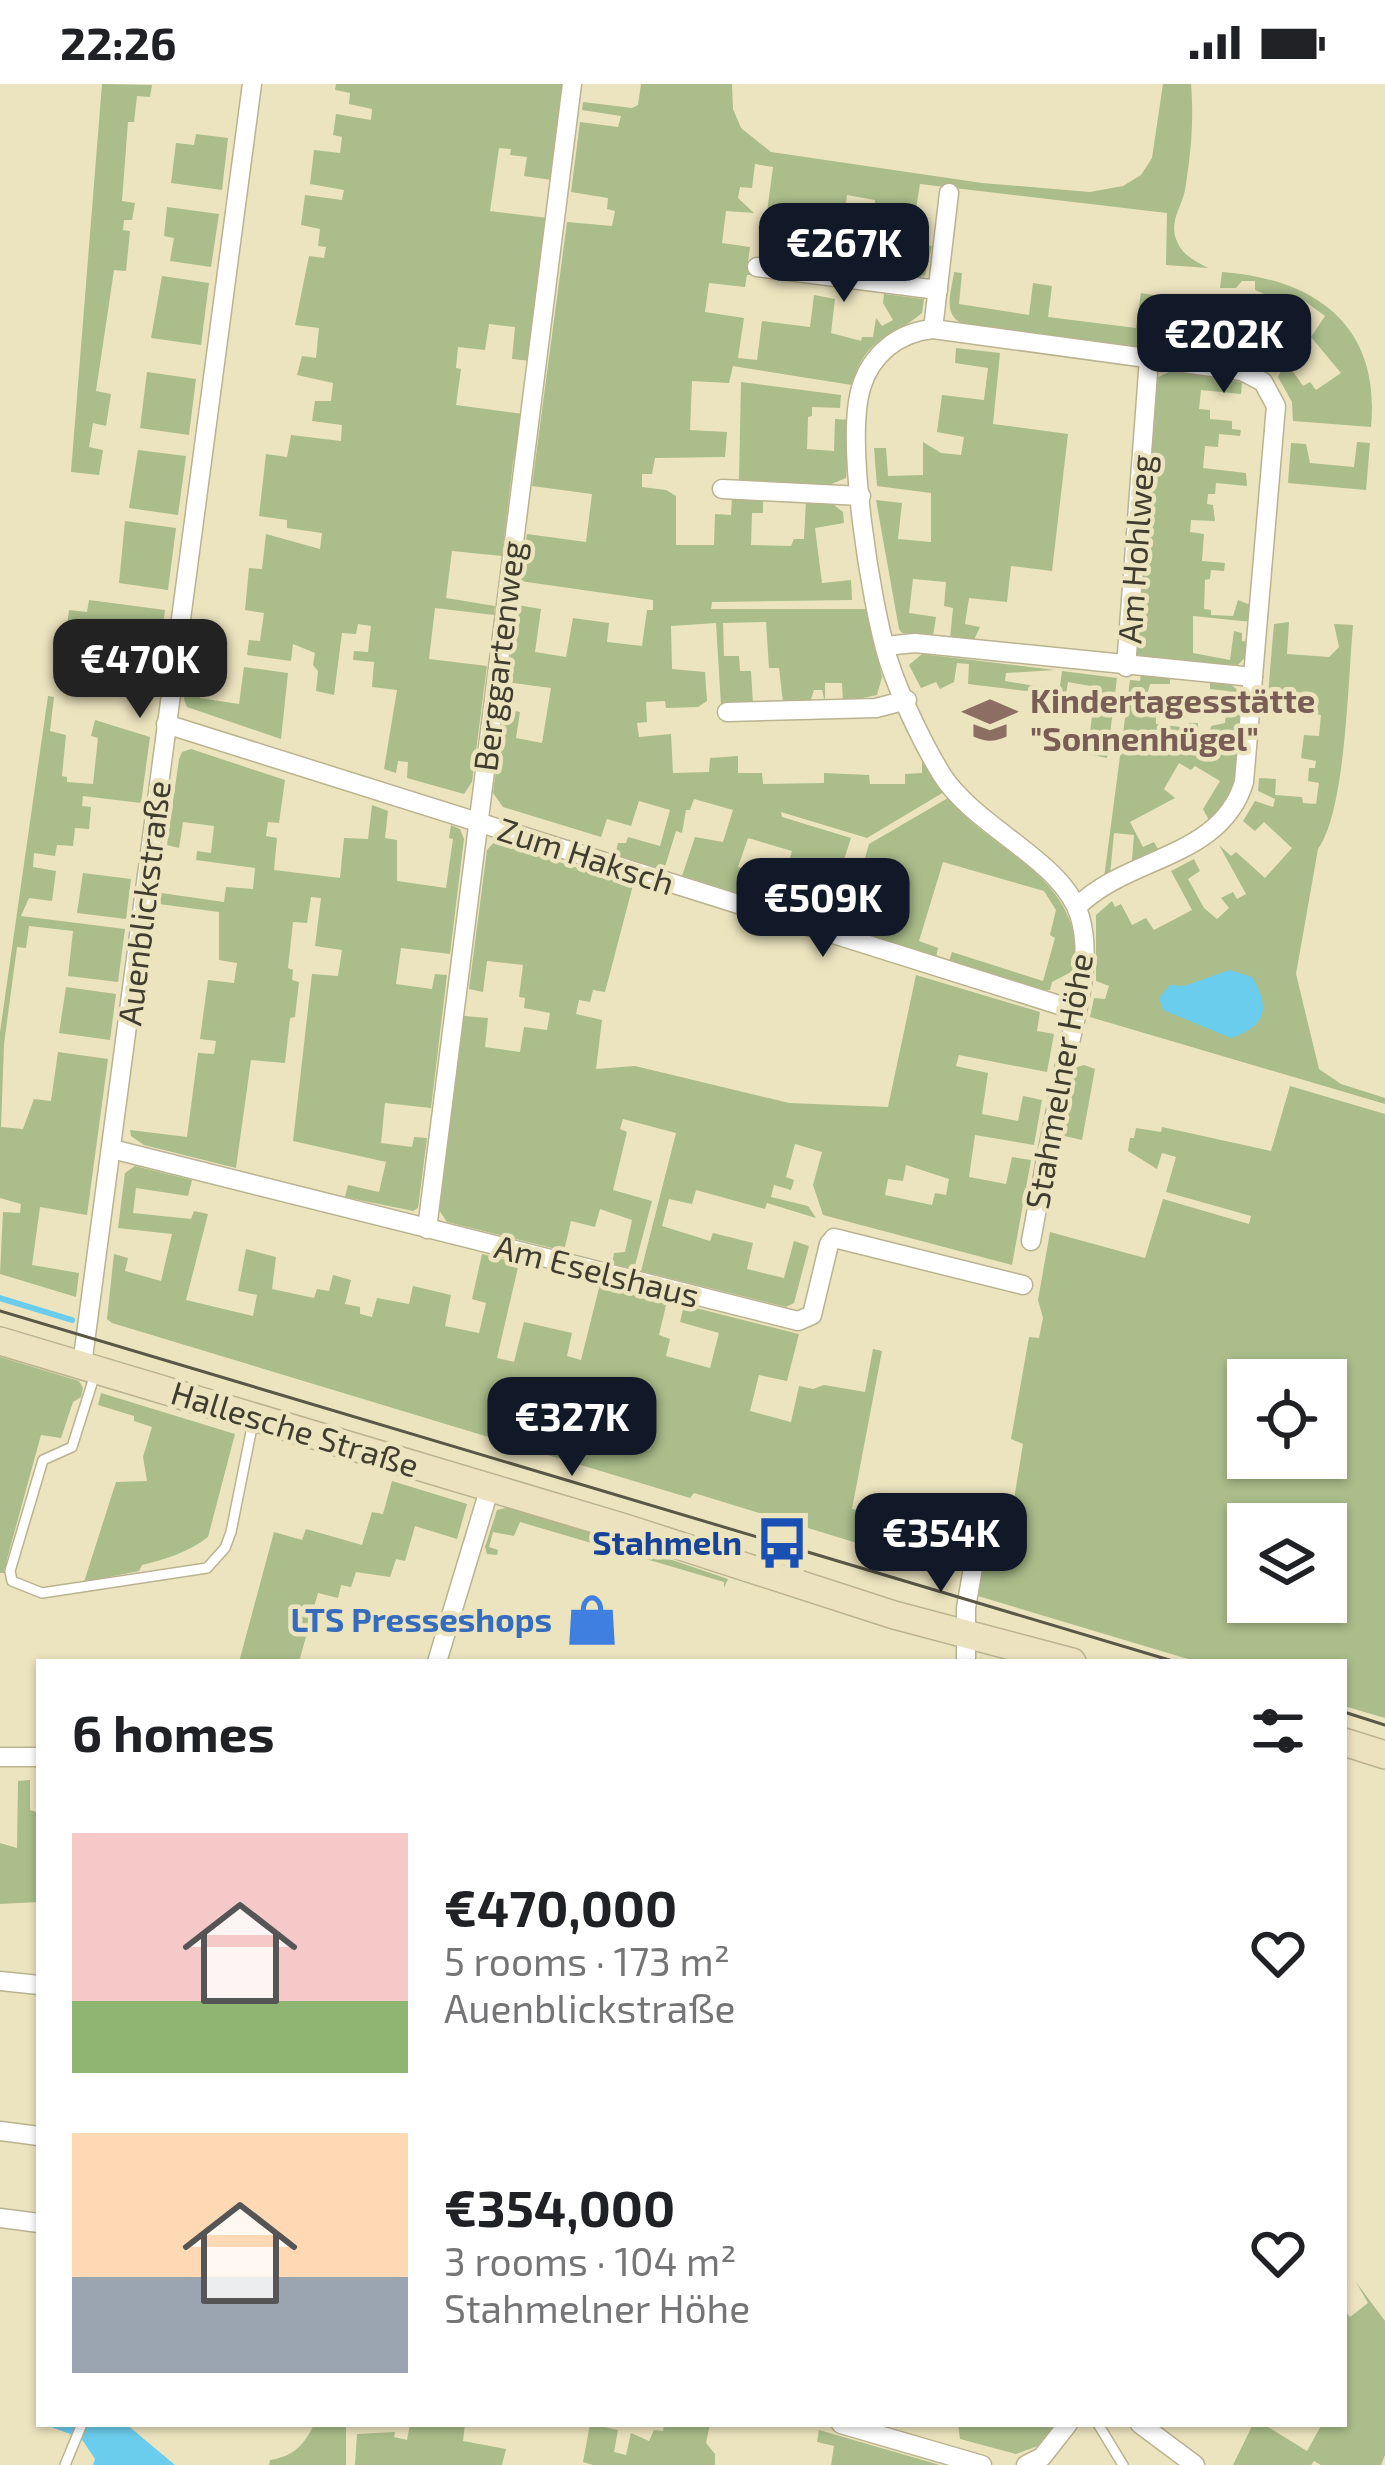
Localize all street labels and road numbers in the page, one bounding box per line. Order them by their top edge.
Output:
street label: Am Hohlweg [1108,453,1162,645]
street label: Berggartenweg [464,538,532,773]
street label: Auenblickstraße [108,778,178,1028]
street label: Zum Haksch [493,808,679,902]
street label: Stahmelner Höhe [1016,950,1100,1212]
street label: Am Eselshaus [491,1225,704,1315]
street label: Hallesche Straße [167,1371,424,1485]

